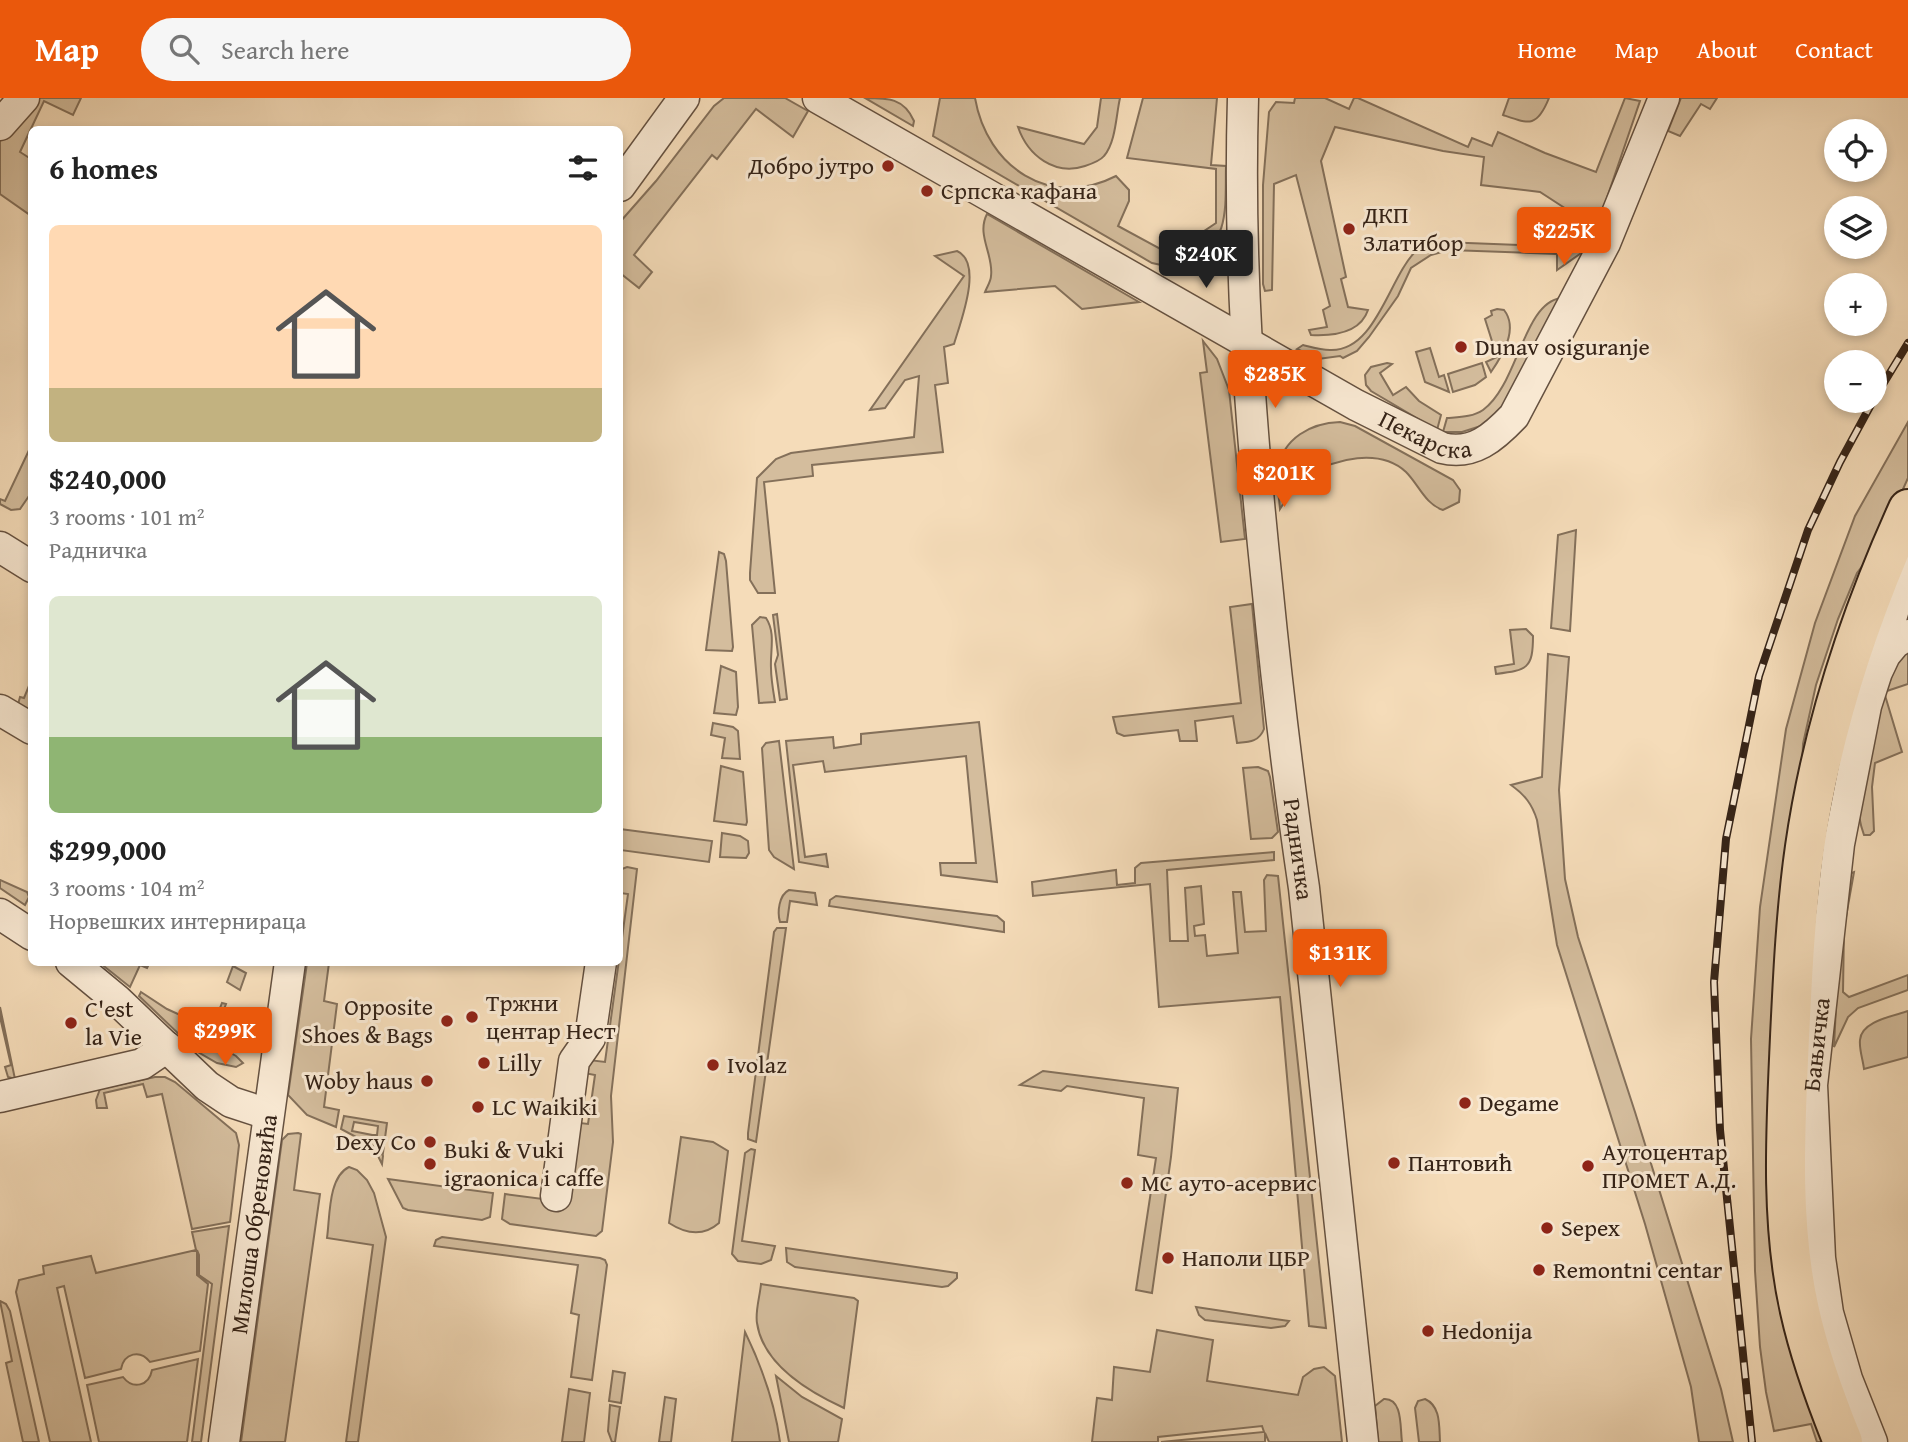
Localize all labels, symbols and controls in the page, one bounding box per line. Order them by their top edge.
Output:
search box [141,18,631,81]
text: Map [35,25,99,73]
icon: search [165,30,203,68]
text: Search here [221,30,349,69]
text: Home [1518,32,1577,67]
text: Map [1615,32,1659,67]
text: About [1697,32,1757,67]
text: Contact [1795,32,1873,67]
map controls [1824,119,1887,413]
button: locate [1824,119,1887,182]
text: 6 homes [49,146,158,190]
place label: Добро јутро [747,148,874,183]
icon: filters [564,149,602,187]
marker: Добро јутро [880,158,896,174]
place label: Српска кафана [941,173,1098,208]
marker: Српска кафана [919,183,935,199]
button: layers [1824,196,1887,259]
place label: ДКП Златибор [1362,197,1463,260]
pin: $225K [1515,208,1613,267]
text: $225K [1533,213,1595,246]
marker: ДКП Златибор [1341,221,1357,237]
pin: $240K [1157,230,1255,290]
text: $240K [1175,236,1237,269]
icon: home [263,271,389,397]
button: + [1824,273,1887,336]
place label: Dunav osiguranje [1475,329,1650,364]
marker: Dunav osiguranje [1453,339,1469,355]
pin: $285K [1226,350,1324,410]
button: − [1824,350,1887,413]
text: $285K [1244,356,1306,389]
street label: Пекарска [1373,401,1475,467]
pin: $201K [1235,450,1333,509]
text: $201K [1253,455,1315,488]
text: $240,000 [49,456,166,500]
text: 3 rooms · 101 m² [49,500,204,533]
text: Радничка [49,533,147,566]
icon: home [263,642,389,768]
street label: Радничка [1275,796,1323,902]
text: $299,000 [49,827,166,871]
text: 3 rooms · 104 m² [49,871,204,904]
text: Норвешких интернираца [49,904,306,937]
pin: $131K [1291,930,1389,989]
text: $131K [1309,935,1371,968]
place label: Тржни центар Нест [486,985,616,1048]
place label: Opposite Shoes & Bags [302,989,433,1052]
place label: C'est la Vie [85,991,142,1054]
street label: Бањичка [1793,995,1839,1093]
pin: $299K [176,1007,274,1067]
marker: Тржни центар Нест [464,1009,480,1025]
text: $299K [194,1013,256,1046]
marker: Opposite Shoes & Bags [439,1013,455,1029]
marker: C'est la Vie [63,1015,79,1031]
place label: Lilly [498,1045,542,1080]
place label: Ivolaz [727,1047,787,1082]
marker: Lilly [476,1055,492,1071]
marker: Ivolaz [705,1057,721,1073]
place label: Woby haus [304,1063,413,1098]
marker: Woby haus [419,1073,435,1089]
place label: Degame [1479,1085,1559,1120]
place label: LC Waikiki [492,1089,598,1124]
marker: Degame [1457,1095,1473,1111]
marker: LC Waikiki [470,1099,486,1115]
street label: Милоша Обреновића [221,1111,286,1336]
place label: Dexy Co [336,1124,416,1159]
place label: Buki & Vuki igraonica i caffe [444,1132,604,1195]
marker: Dexy Co [422,1134,438,1150]
place label: Аутоцентар ПРОМЕТ А.Д. [1602,1134,1736,1197]
place label: Пантовић [1408,1145,1513,1180]
marker: Пантовић [1386,1155,1402,1171]
marker: Buki & Vuki igraonica i caffe [422,1156,438,1172]
marker: Аутоцентар ПРОМЕТ А.Д. [1580,1158,1596,1174]
place label: МС ауто-асервис [1141,1165,1317,1200]
marker: МС ауто-асервис [1119,1175,1135,1191]
place label: Sepex [1561,1210,1621,1245]
marker: Sepex [1539,1220,1555,1236]
place label: Наполи ЦБР [1182,1240,1310,1275]
marker: Наполи ЦБР [1160,1250,1176,1266]
place label: Remontni centar [1553,1252,1723,1287]
marker: Remontni centar [1531,1262,1547,1278]
place label: Hedonija [1442,1313,1533,1348]
marker: Hedonija [1420,1323,1436,1339]

